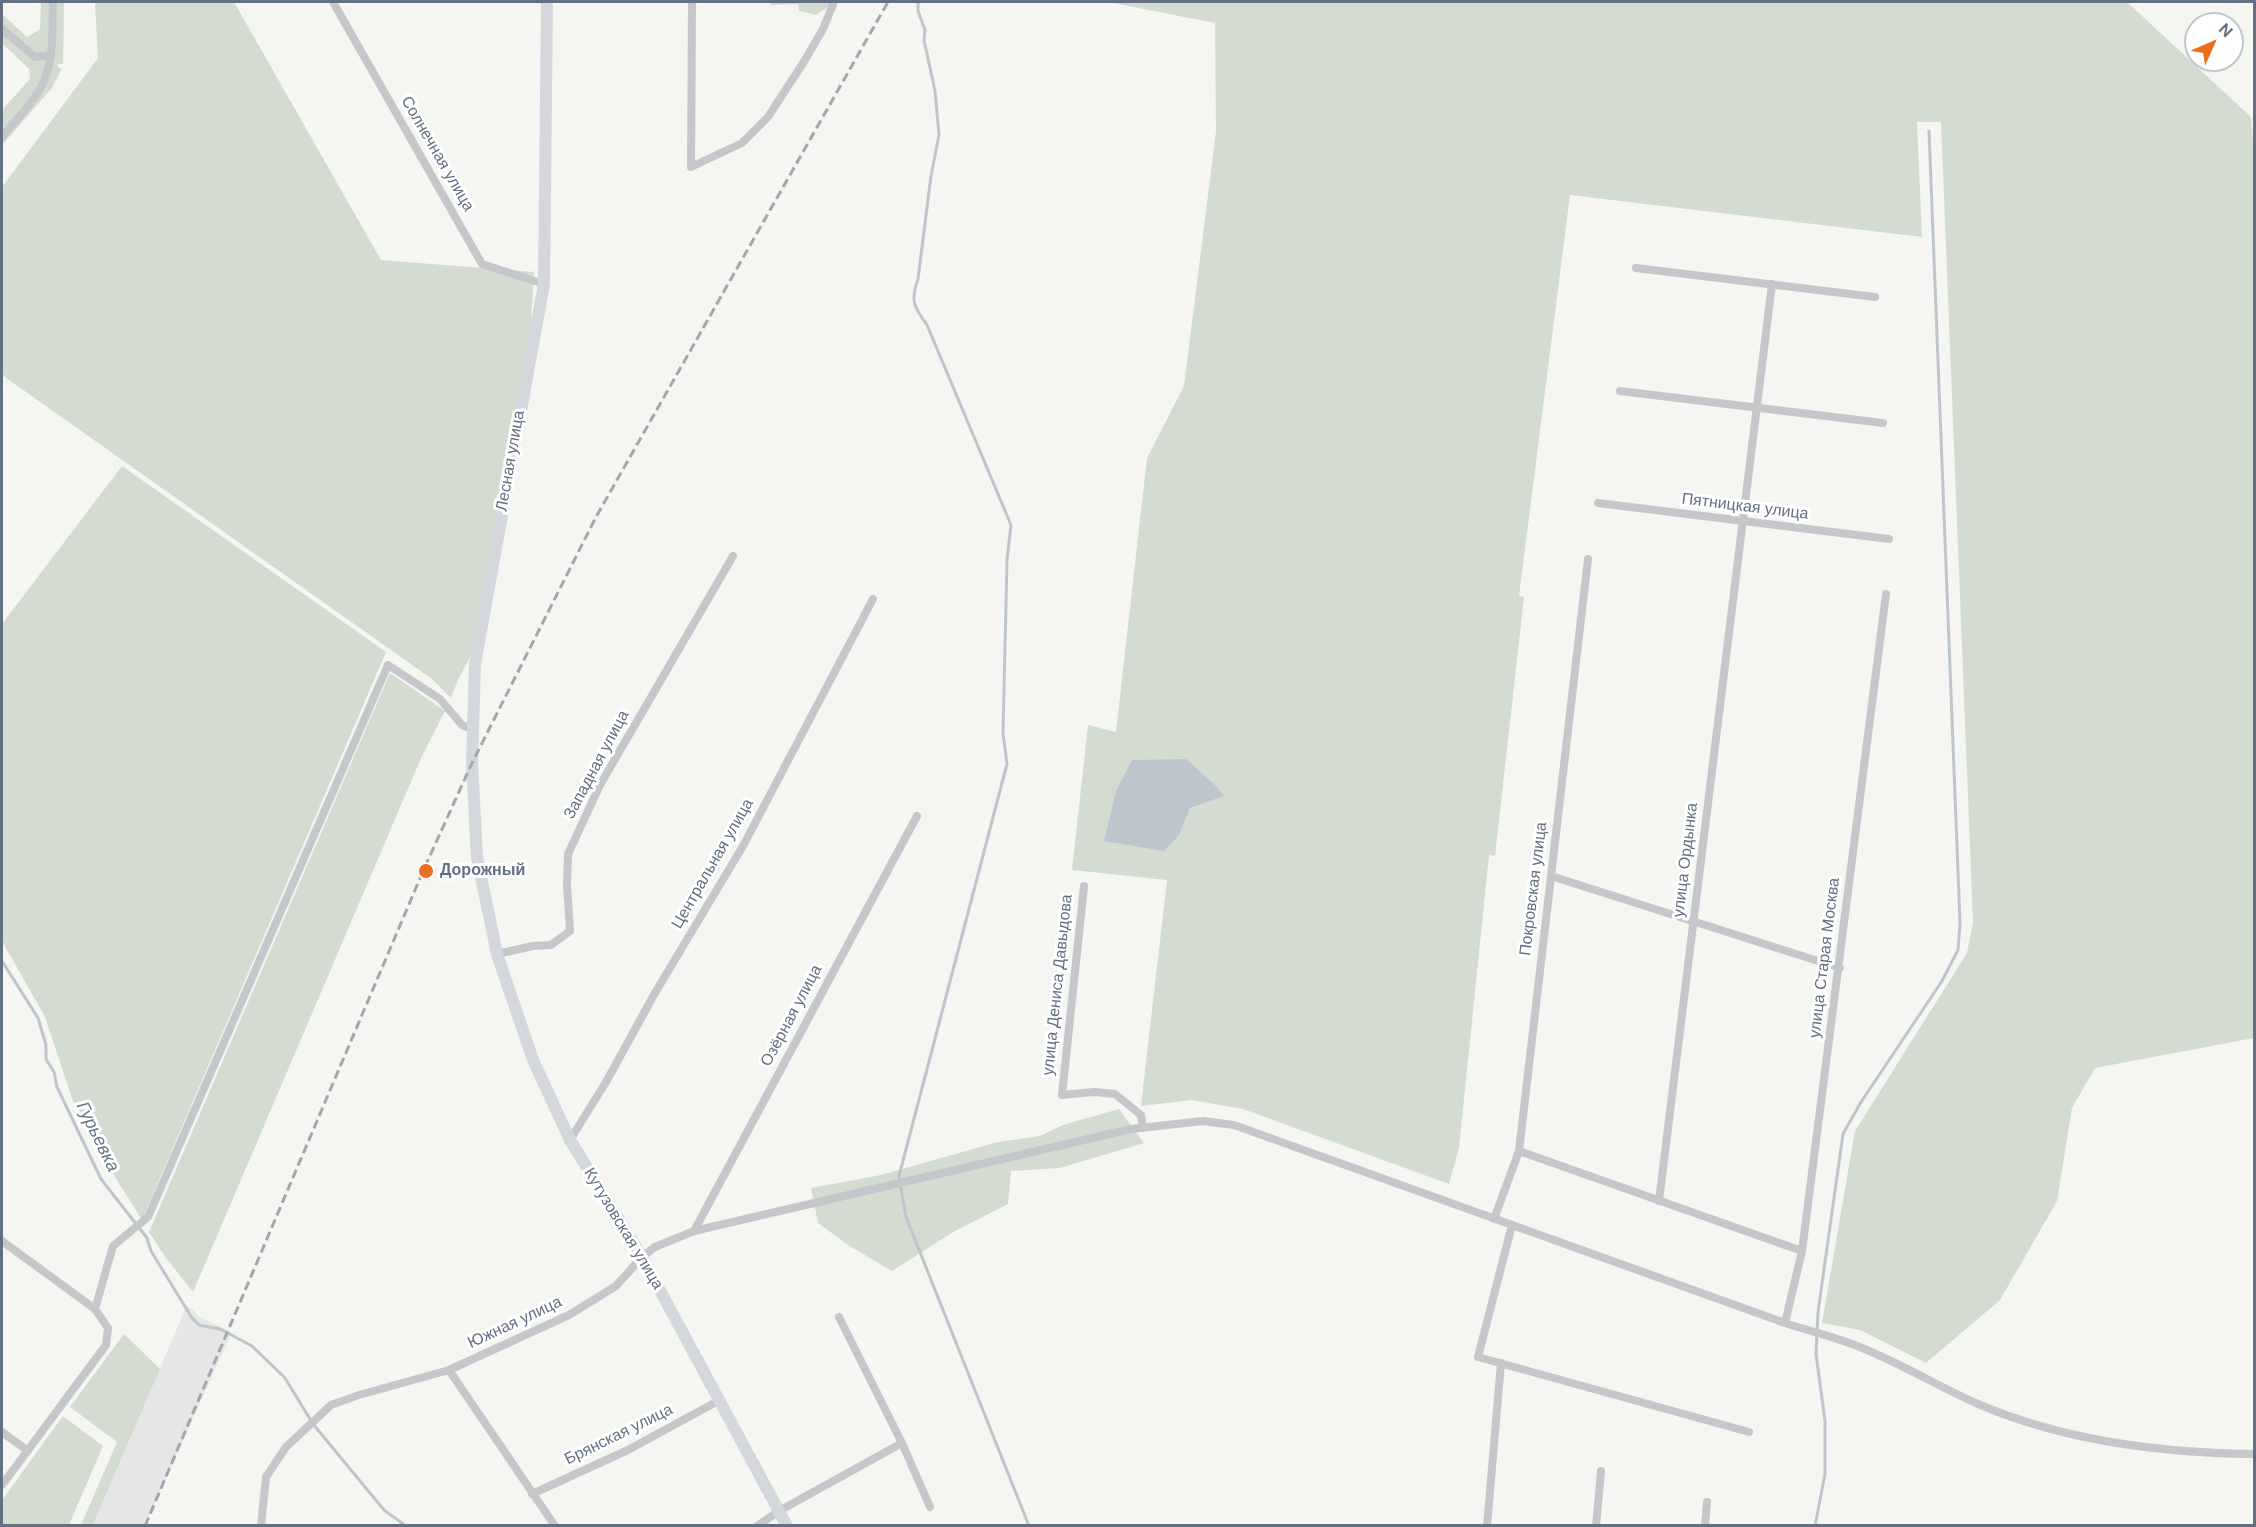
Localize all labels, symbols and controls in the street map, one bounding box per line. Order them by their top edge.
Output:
north arrow [2184,12,2244,72]
text: N [2214,19,2237,42]
street label: Солнечная улица [396,93,478,215]
street label: Лесная улица [493,409,529,513]
street label: Пятницкая улица [1681,490,1809,524]
street label: Западная улица [560,707,634,823]
street label: Центральная улица [668,796,758,932]
street label: улица Ордынка [1669,802,1703,918]
street label: Покровская улица [1516,821,1552,957]
place label: Дорожный [440,861,525,881]
marker: Дорожный [417,862,435,880]
street label: улица Старая Москва [1806,877,1844,1039]
street label: улица Дениса Давыдова [1039,893,1077,1077]
street label: Озёрная улица [757,962,827,1070]
water label: Гурьевка [71,1098,123,1176]
street label: Кутузовская улица [579,1165,667,1293]
street label: Южная улица [465,1293,565,1353]
street label: Брянская улица [562,1401,676,1469]

